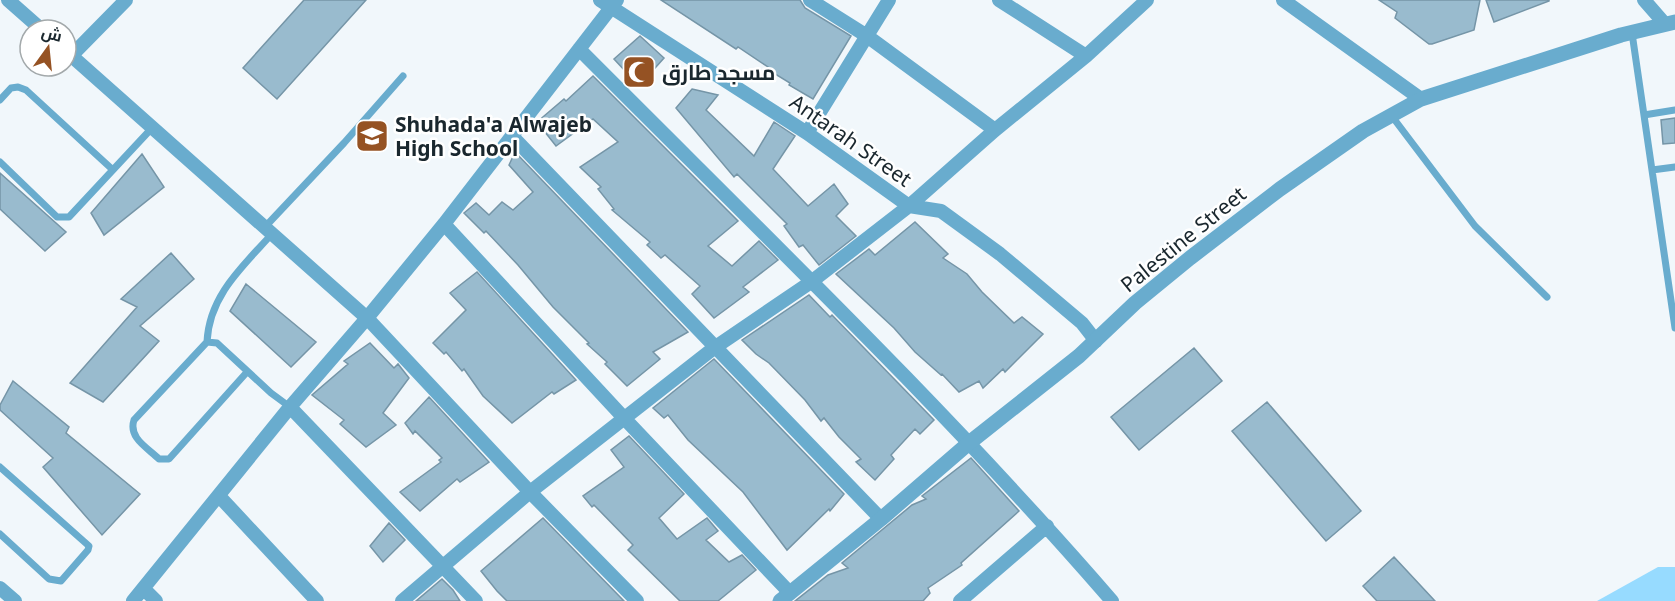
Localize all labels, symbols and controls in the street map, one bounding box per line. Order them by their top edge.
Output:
north arrow [18,18,78,78]
text: ش [39,20,65,47]
mosque icon: مسجد طارق [621,54,657,90]
place label: مسجد طارق [662,58,775,86]
street label: Antarah Street [784,88,918,193]
place label: Shuhada'a Alwajeb High School [395,110,592,162]
school or university icon: Shuhada'a Alwajeb High School [354,118,390,154]
street label: Palestine Street [1114,179,1252,298]

